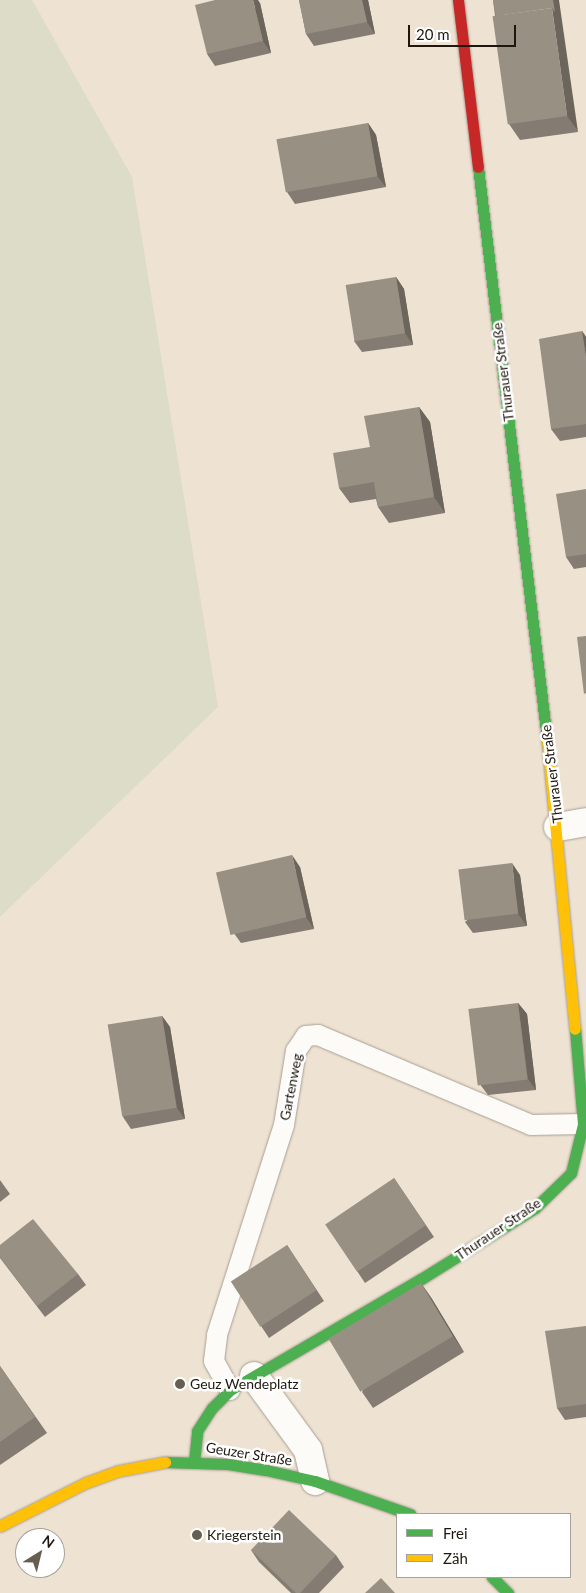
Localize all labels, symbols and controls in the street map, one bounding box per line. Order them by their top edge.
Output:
scale bar [411,15,518,47]
text: 20 m [416,25,450,43]
street label: Thurauer Straße [489,322,517,422]
street label: Thurauer Straße [538,724,566,824]
street label: Gartenweg [276,1052,306,1122]
street label: Thurauer Straße [452,1194,544,1264]
place label: Geuz Wendeplatz [190,1376,299,1392]
marker: Geuz Wendeplatz [174,1378,186,1390]
street label: Geuzer Straße [205,1439,293,1469]
legend [396,1513,571,1578]
text: Frei [443,1524,468,1542]
place label: Kriegerstein [207,1527,281,1543]
north arrow [15,1528,65,1578]
marker: Kriegerstein [191,1529,203,1541]
text: N [39,1531,58,1551]
text: Zäh [443,1549,468,1567]

